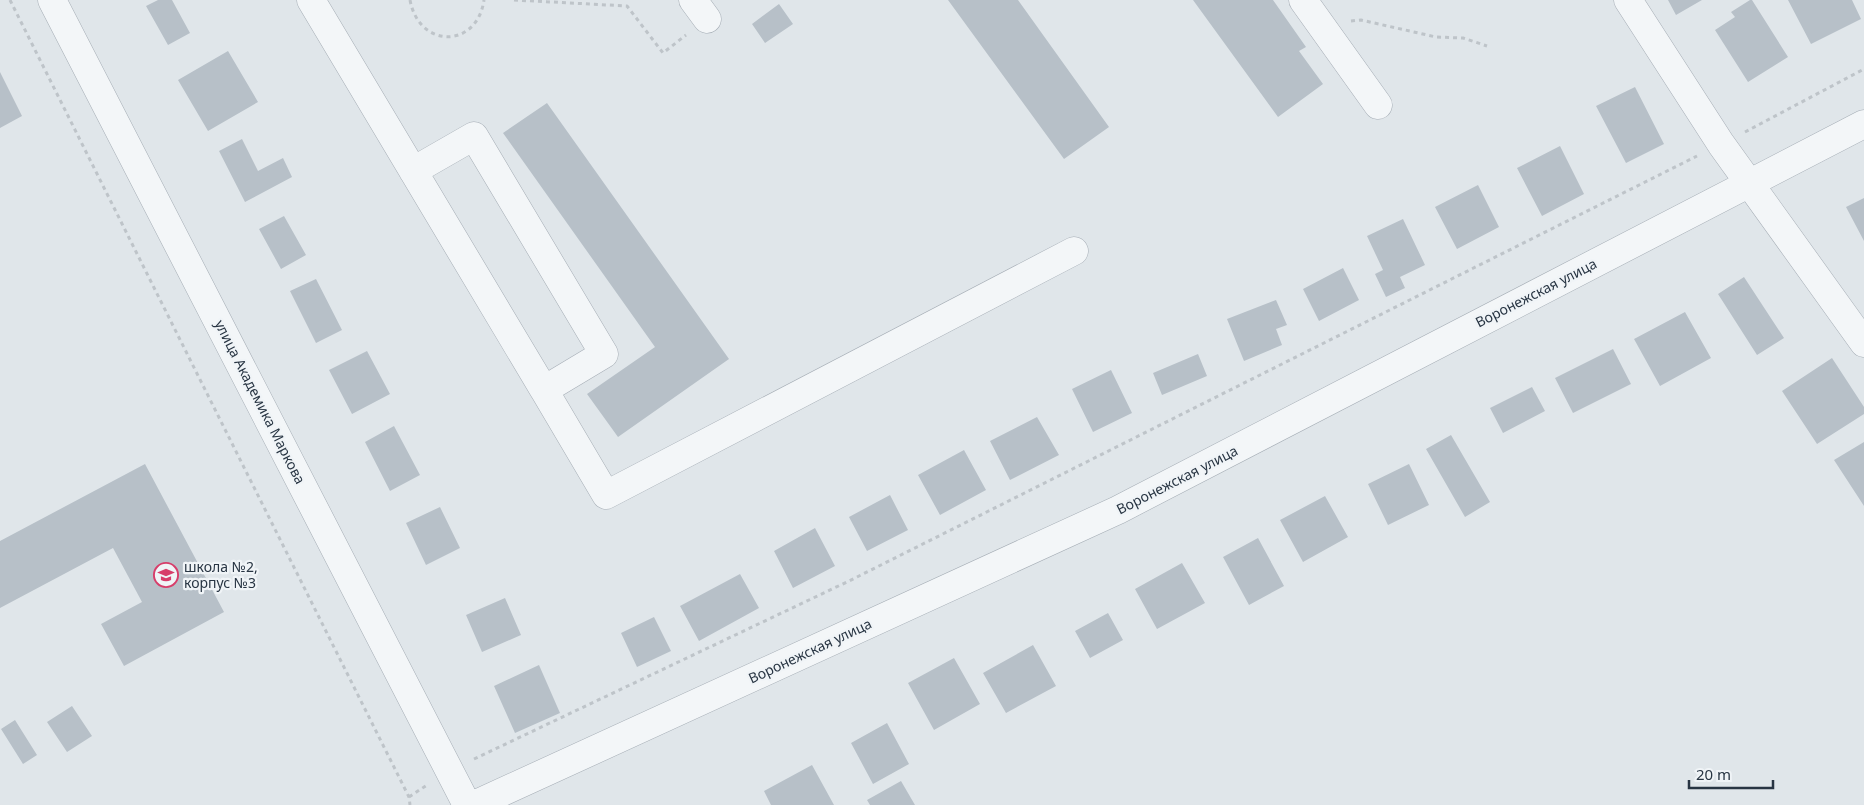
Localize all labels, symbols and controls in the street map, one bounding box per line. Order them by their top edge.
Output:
street label: Воронежская улица [1472,254,1600,331]
street label: улица Академика Маркова [211,317,310,487]
street label: Воронежская улица [1113,441,1241,518]
place label: школа №2, корпус №3 [184,557,258,592]
school or university icon: школа №2, корпус №3 [153,562,179,588]
street label: Воронежская улица [745,614,874,687]
scale bar [1689,758,1773,790]
text: 20 m [1696,764,1731,784]

